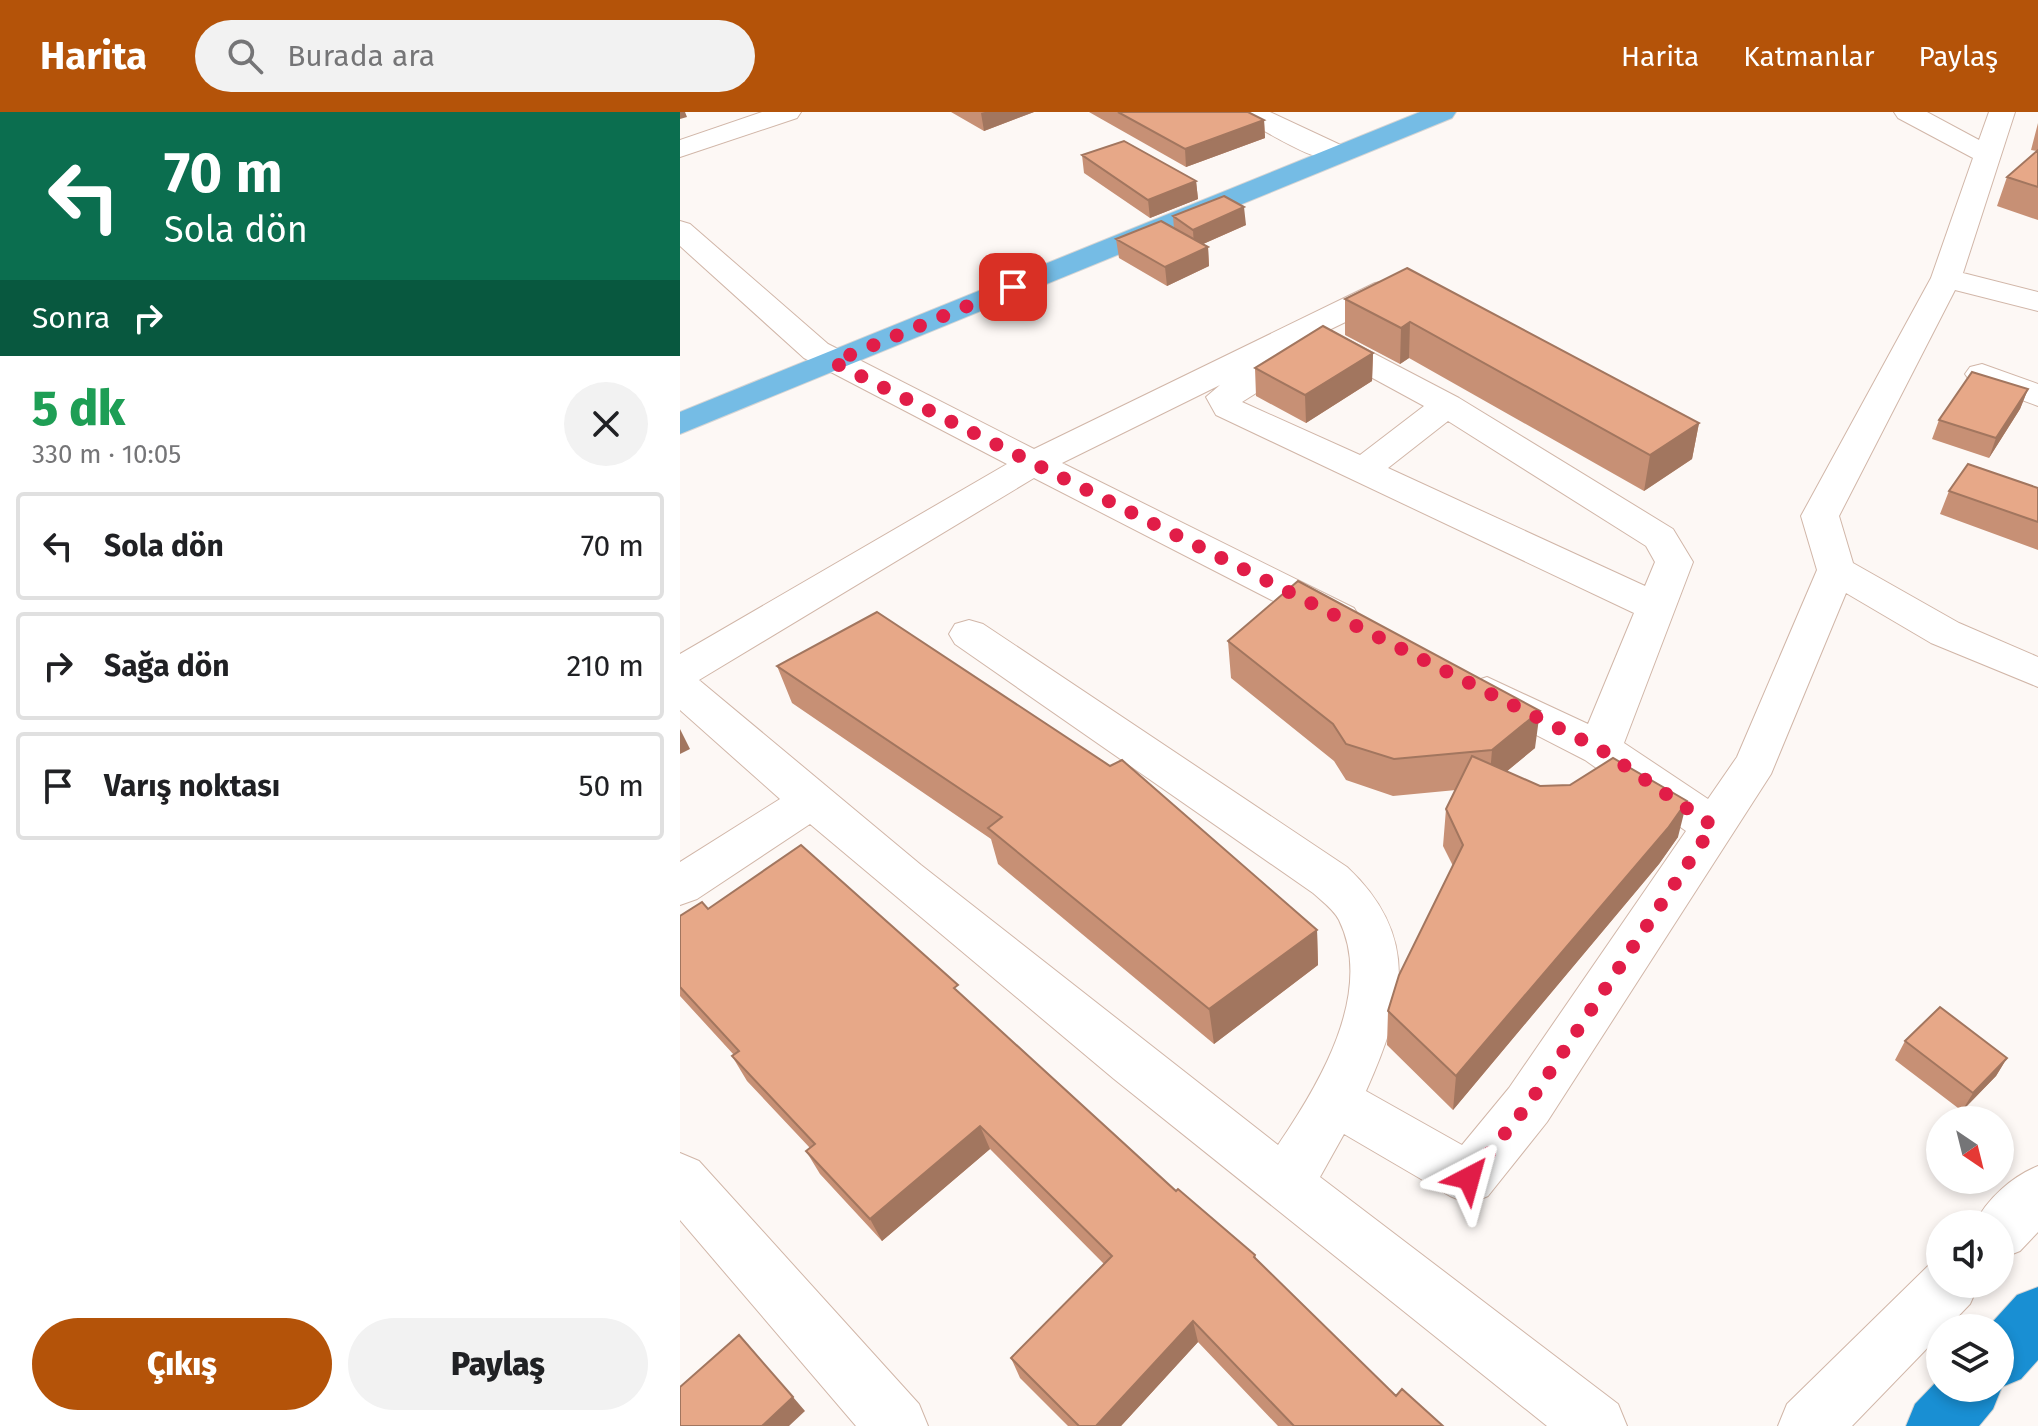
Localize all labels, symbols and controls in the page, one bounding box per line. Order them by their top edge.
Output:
search box [195,20,755,92]
text: Harita [40,33,147,79]
icon: search [223,34,267,78]
text: Burada ara [287,38,435,74]
text: Harita [1621,40,1699,73]
text: Katmanlar [1743,40,1875,73]
text: Paylaş [1919,40,1998,73]
text: 70 m [164,140,283,207]
icon: left [32,144,136,248]
text: Sola dön [164,208,308,252]
pin [979,253,1047,321]
icon: arrive [991,265,1035,309]
icon: right [126,296,170,340]
text: Sonra [32,300,110,336]
text: 5 dk [32,380,125,438]
button: close [564,382,648,466]
text: 330 m · 10:05 [32,439,181,470]
icon: left [36,524,80,568]
text: Sola dön [104,528,224,564]
text: 70 m [581,528,644,564]
icon: right [36,644,80,688]
text: Sağa dön [104,648,230,684]
text: 210 m [567,648,644,684]
icon: arrive [36,764,80,808]
text: Varış noktası [104,768,280,804]
text: 50 m [579,768,644,804]
north arrow [1926,1106,2014,1194]
map controls [1926,1106,2014,1402]
position arrow [1427,1136,1511,1220]
button: sound [1926,1210,2014,1298]
button: layers [1926,1314,2014,1402]
button: Çıkış [32,1318,332,1410]
button: Paylaş [348,1318,648,1410]

